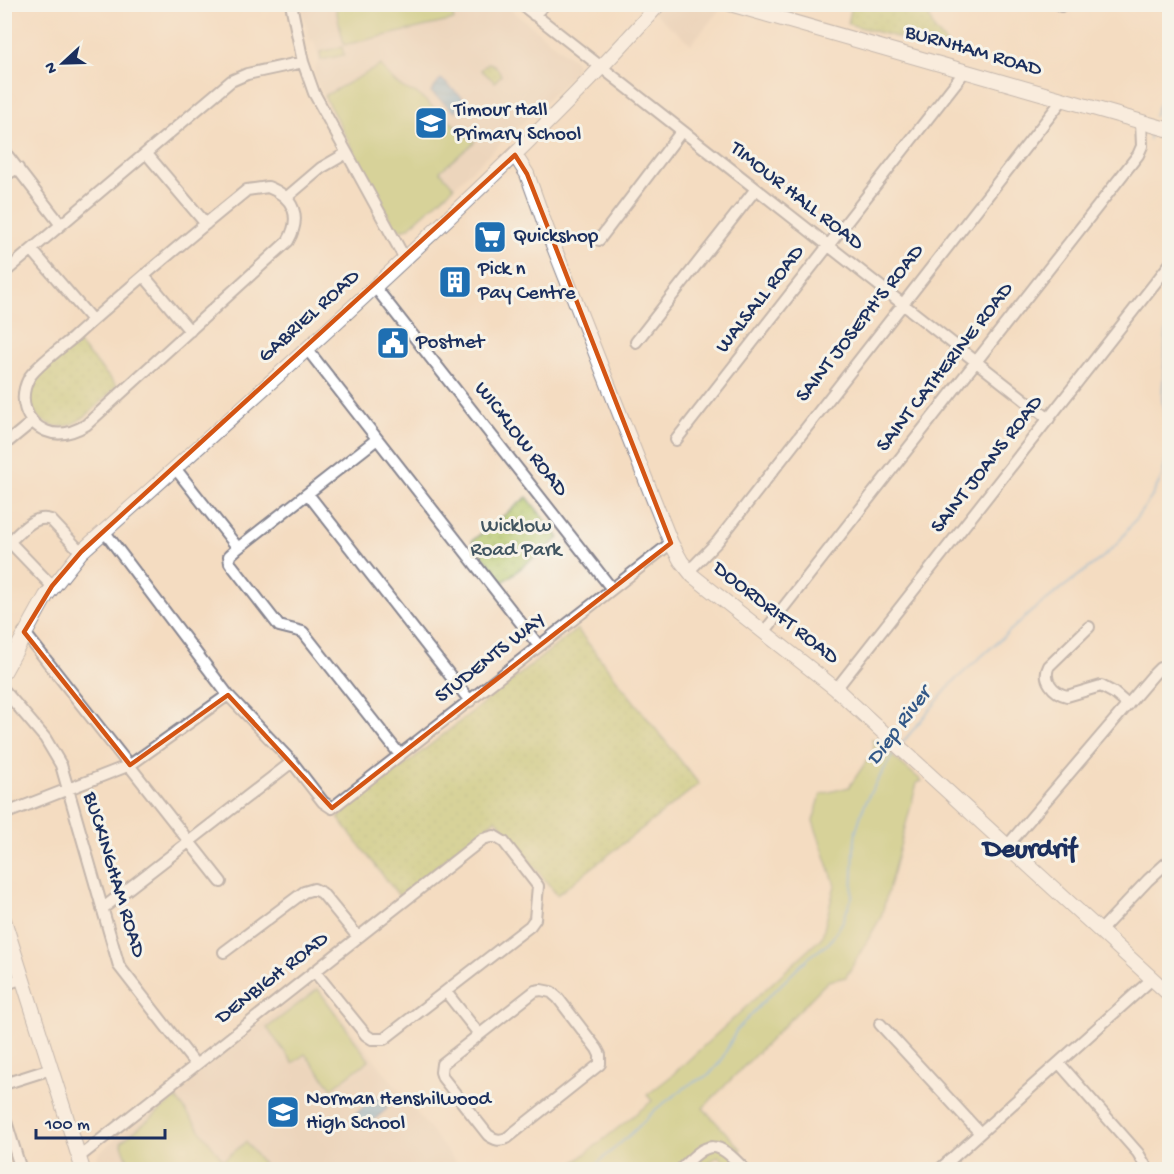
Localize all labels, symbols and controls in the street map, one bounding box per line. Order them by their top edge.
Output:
street label: BURNHAM ROAD [901,20,1045,84]
north arrow [33,33,93,93]
text: N [41,58,63,76]
place label: Timour Hall Primary School [453,99,581,148]
school or university icon: Timour Hall Primary School [413,105,449,141]
street label: TIMOUR HALL ROAD [723,136,868,257]
supermarket icon: Quickshop [472,219,508,255]
place label: Quickshop [513,225,599,250]
street label: SAINT JOSEPH'S ROAD [791,240,931,408]
street label: WALSALL ROAD [711,241,811,359]
place label: Pick n Pay Centre [477,258,577,307]
building icon: Pick n Pay Centre [437,264,473,300]
street label: GABRIEL ROAD [254,265,366,369]
street label: SAINT CATHERINE ROAD [872,278,1020,458]
public building icon: Postnet [375,325,411,361]
place label: Postnet [415,331,487,356]
street label: WICKLOW ROAD [467,378,573,503]
street label: SAINT JOANS ROAD [926,391,1050,539]
park label: Wicklow Road Park [471,515,564,564]
street label: DOORDRIFT ROAD [705,556,843,671]
street label: STUDENTS WAY [431,608,551,710]
water label: Diep River [862,679,940,771]
street label: BUCKINGHAM ROAD [76,788,150,961]
district label: Deurdrif [981,835,1079,867]
street label: DENBIGH ROAD [210,927,335,1032]
place label: Norman Henshilwood High School [306,1088,493,1137]
school or university icon: Norman Henshilwood High School [265,1094,301,1130]
scale bar [36,1102,165,1140]
text: 100 m [44,1115,90,1136]

